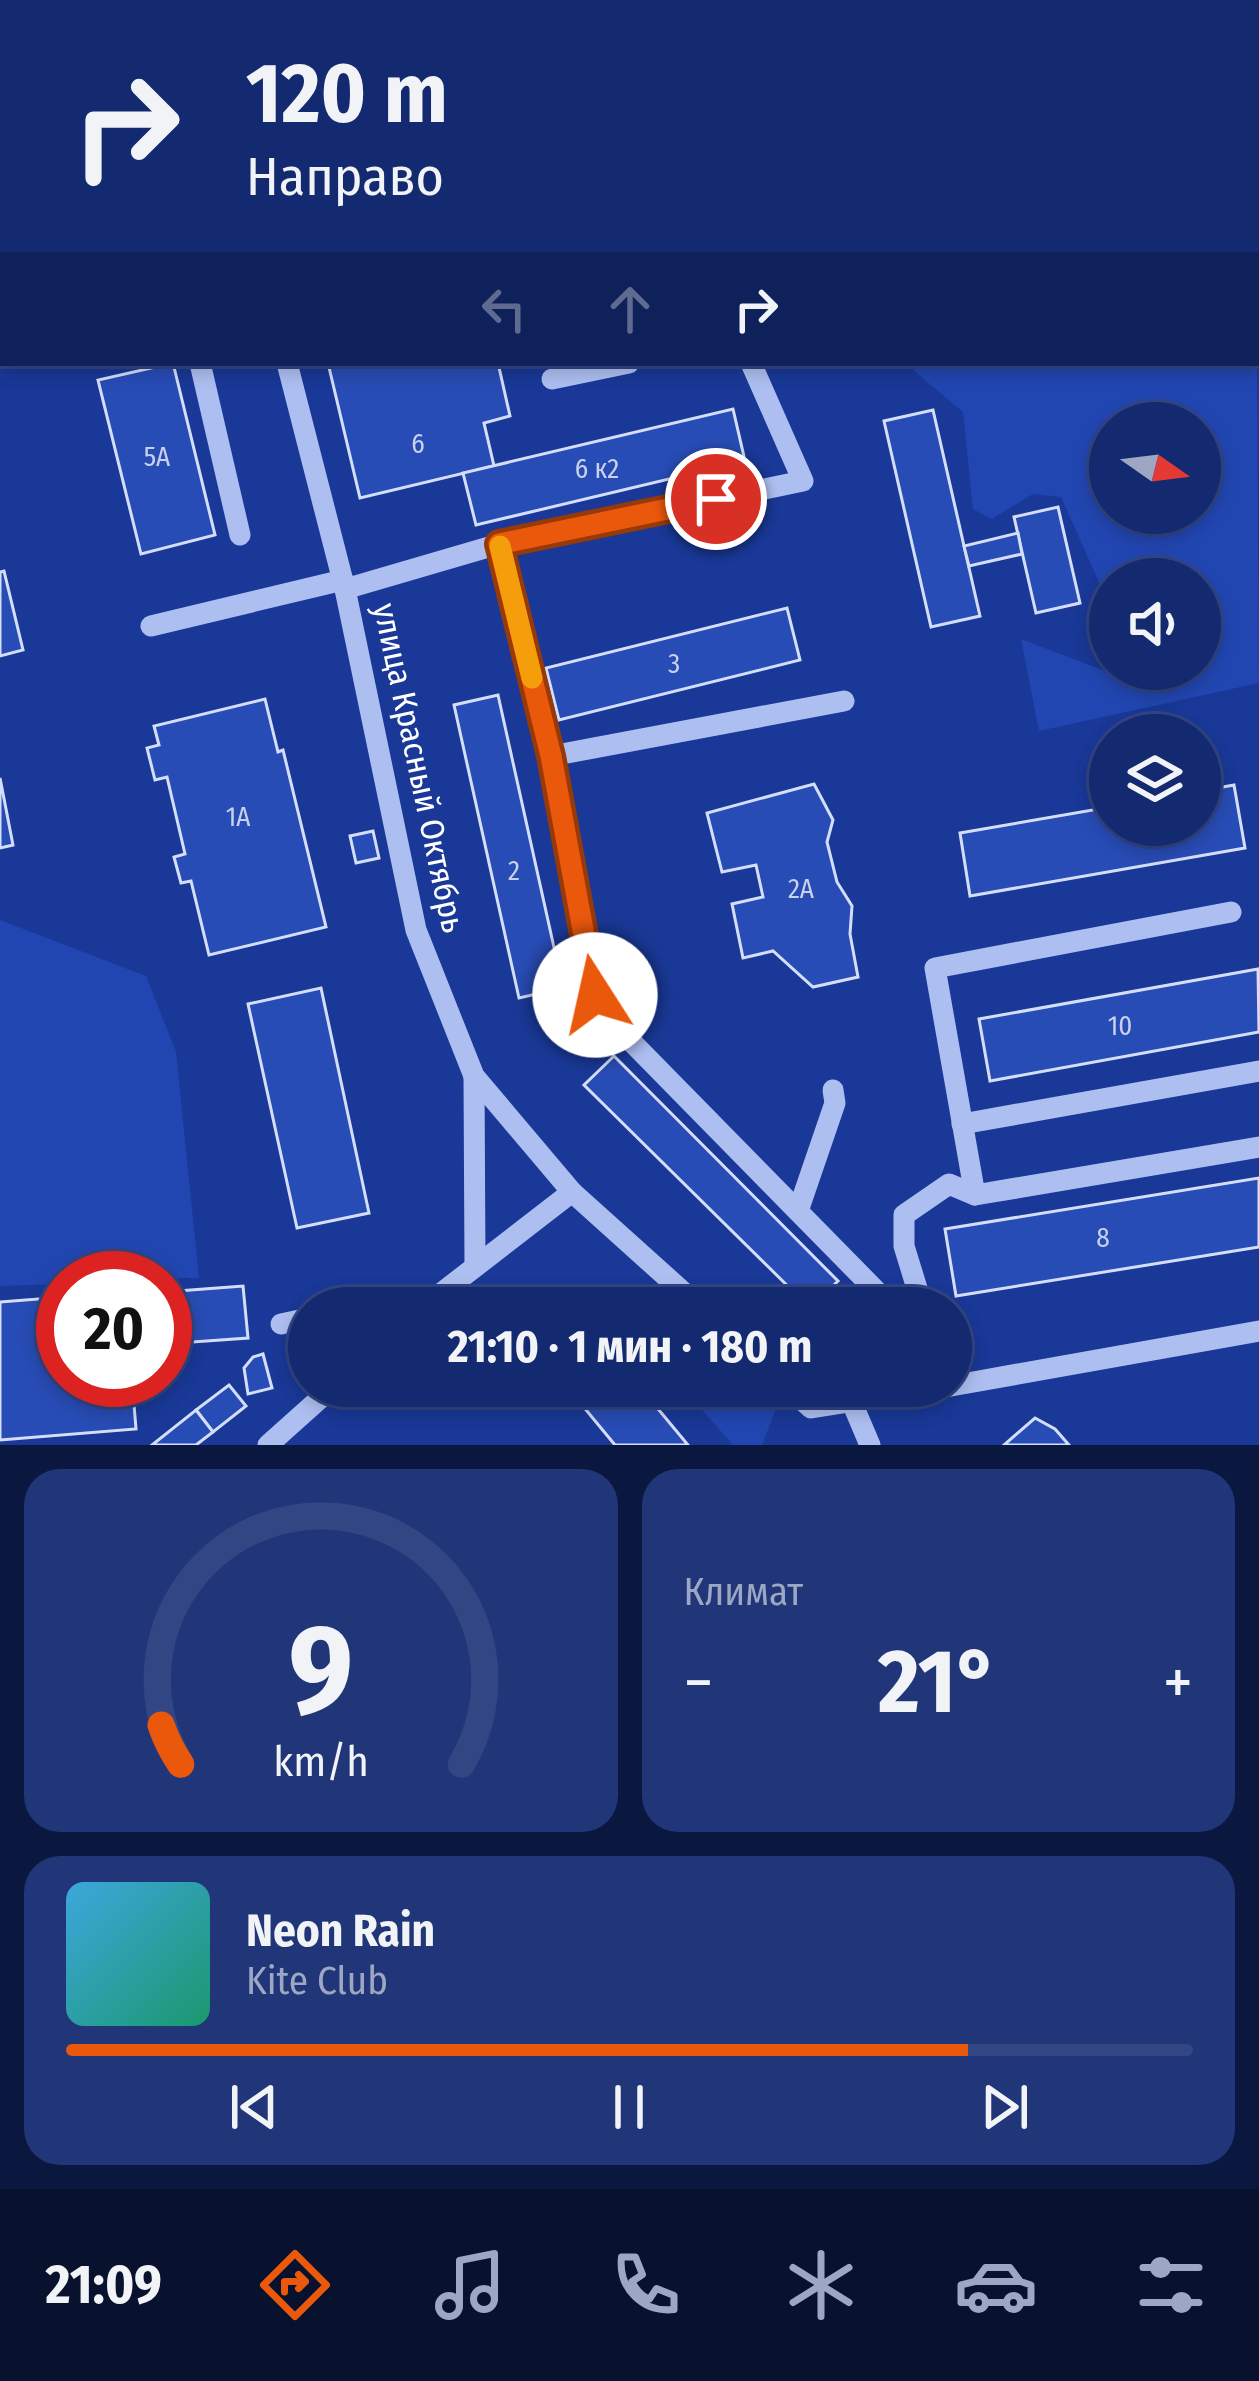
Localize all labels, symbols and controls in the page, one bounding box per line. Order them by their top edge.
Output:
text: 120 m [246,43,448,144]
icon: right [48,48,204,204]
text: Направо [246,145,444,209]
icon: left [471,276,537,342]
icon: ahead [597,276,663,342]
icon: right [723,276,789,342]
north arrow [1089,402,1221,534]
map controls [1089,402,1221,846]
house number: 6 [411,428,425,460]
house number: 5А [144,441,171,473]
pin [665,448,767,550]
house number: 6 к2 [575,453,619,485]
icon: arrive [683,466,749,532]
button: sound [1089,558,1221,690]
street label: улица Красный Октябрь [365,600,473,936]
house number: 3 [668,648,680,680]
button: layers [1089,714,1221,846]
house number: 1А [226,801,251,833]
house number: 2 [508,855,520,887]
house number: 2А [788,873,815,905]
position arrow [532,932,658,1058]
house number: 10 [1108,1010,1132,1042]
house number: 8 [1096,1222,1110,1254]
speed limit sign: 20 [36,1251,192,1407]
text: 21:10 · 1 мин · 180 m [448,1320,812,1374]
text: Климат [684,1569,803,1615]
text: 9 [288,1596,353,1746]
text: 21° [878,1628,998,1736]
text: − [684,1643,713,1722]
text: + [1163,1643,1193,1722]
text: km/h [273,1735,369,1786]
text: Neon Rain [246,1904,435,1958]
text: Kite Club [246,1958,388,2004]
icon: previous [221,2074,287,2140]
icon: pause [596,2074,662,2140]
icon: next [972,2074,1038,2140]
icon: directions [253,2243,337,2327]
icon: music [428,2243,512,2327]
icon: phone [604,2243,688,2327]
icon: climate [779,2243,863,2327]
icon: car [954,2243,1038,2327]
icon: filters [1129,2243,1213,2327]
text: 21:09 [46,2253,162,2317]

